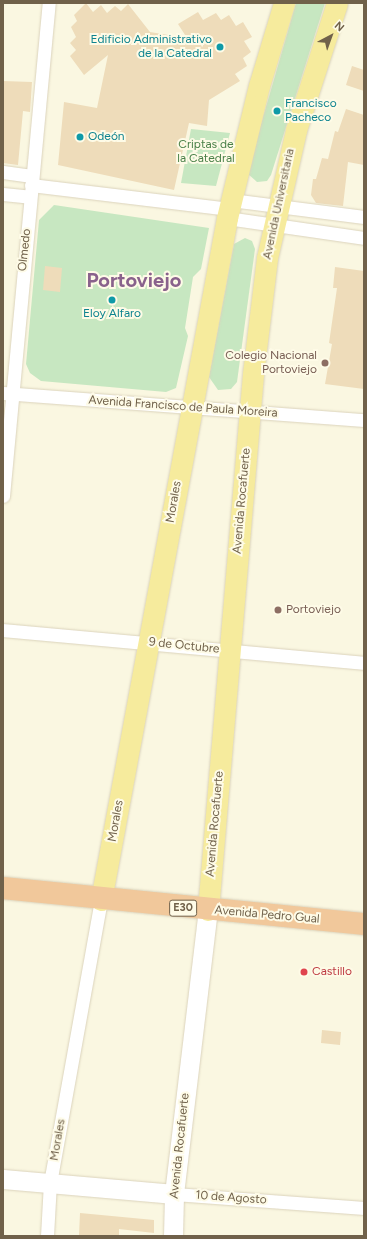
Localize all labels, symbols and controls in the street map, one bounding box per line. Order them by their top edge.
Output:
north arrow [311,16,351,56]
text: N [332,19,347,34]
place label: Edificio Administrativo de la Catedral [90,33,212,61]
marker: Edificio Administrativo de la Catedral [215,42,225,52]
place label: Francisco Pacheco [285,97,337,125]
marker: Francisco Pacheco [272,106,282,116]
place label: Odeón [88,130,125,144]
marker: Odeón [75,132,85,142]
park label: Criptas de la Catedral [177,138,235,166]
street label: Avenida Universitaria [260,147,298,261]
street label: Olmedo [16,228,34,272]
district label: Portoviejo [87,268,181,292]
marker: Eloy Alfaro [107,295,117,305]
place label: Eloy Alfaro [83,307,141,321]
place label: Colegio Nacional Portoviejo [225,349,317,377]
marker: Colegio Nacional Portoviejo [320,358,330,368]
street label: Avenida Francisco de Paula Moreira [88,393,278,421]
street label: Avenida Rocafuerte [230,448,254,554]
street label: Morales [163,480,185,524]
place label: Portoviejo [286,603,341,617]
marker: Portoviejo [273,605,283,615]
street label: 9 de Octubre [148,635,220,657]
street label: Avenida Rocafuerte [203,771,227,877]
street label: Morales [105,799,127,843]
road number: E30 [169,899,197,917]
street label: Avenida Pedro Gual [214,903,320,927]
place label: Castillo [312,965,352,979]
marker: Castillo [299,967,309,977]
street label: Avenida Rocafuerte [167,1092,193,1200]
street label: Morales [47,1118,69,1162]
street label: 10 de Agosto [195,1188,267,1208]

